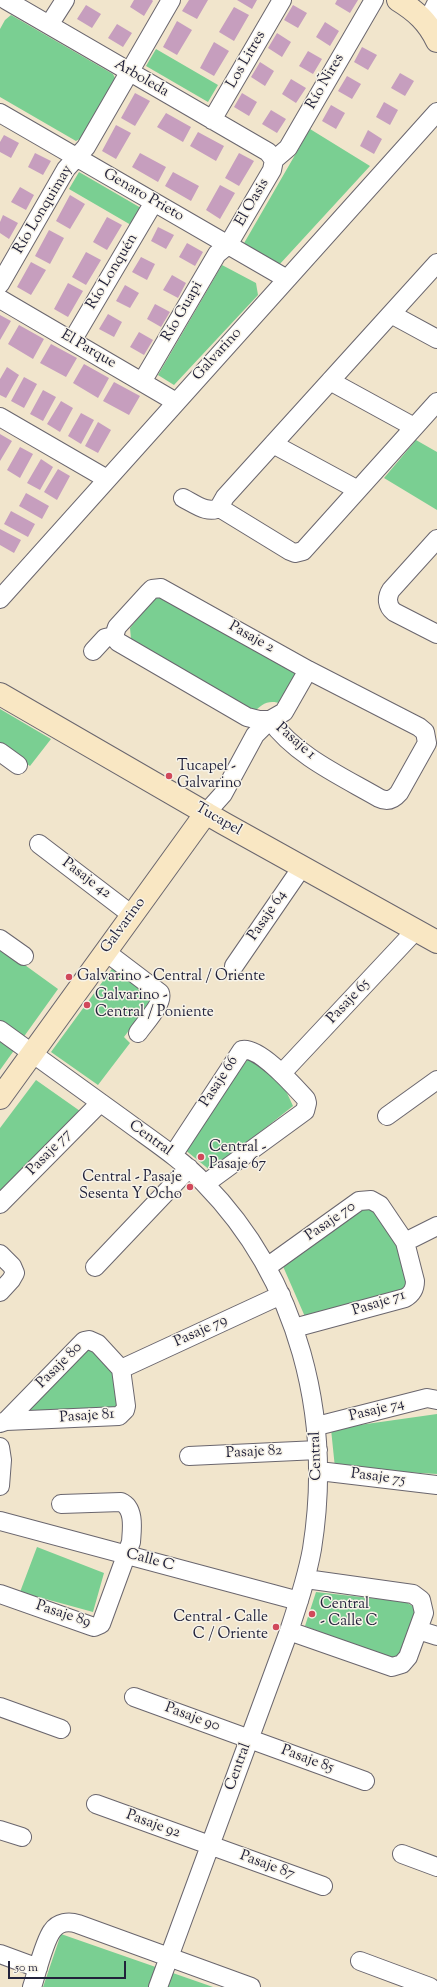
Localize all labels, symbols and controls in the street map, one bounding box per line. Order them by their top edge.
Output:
street label: Los Litres [223,28,271,92]
street label: Río Ñires [303,51,349,113]
street label: Arboleda [110,56,172,102]
street label: Río Lonquimay [11,162,77,258]
street label: Genaro Prieto [99,166,187,226]
street label: El Oasis [232,176,274,230]
street label: Río Lonquén [83,231,143,313]
street label: Río Guapi [159,279,207,345]
street label: Galvarino [190,325,246,385]
street label: El Parque [57,327,119,373]
street label: Pasaje 2 [225,618,277,658]
street label: Pasaje 1 [271,720,319,764]
place label: Tucapel - Galvarino [177,758,242,793]
marker: Tucapel - Galvarino [164,771,174,781]
street label: Tucapel [191,799,245,841]
street label: Pasaje 42 [58,855,114,903]
street label: Pasaje 64 [245,887,291,945]
street label: Galvarino [98,895,150,957]
place label: Galvarino - Central / Oriente [77,968,265,986]
marker: Galvarino - Central / Oriente [64,972,74,982]
street label: Pasaje 65 [324,976,374,1028]
place label: Galvarino - Central / Poniente [95,987,214,1022]
marker: Galvarino - Central / Poniente [82,1000,92,1010]
street label: Pasaje 66 [197,1053,243,1111]
street label: Central [125,1117,175,1161]
street label: Pasaje 77 [24,1126,76,1180]
place label: Central - Pasaje 67 [209,1139,267,1174]
marker: Central - Pasaje 67 [196,1152,206,1162]
place label: Central - Pasaje Sesenta Y Ocho [79,1169,182,1204]
marker: Central - Pasaje Sesenta Y Ocho [185,1182,195,1192]
street label: Pasaje 70 [302,1198,360,1246]
street label: Pasaje 71 [350,1287,408,1321]
street label: Pasaje 79 [172,1312,230,1352]
street label: Pasaje 80 [33,1339,87,1393]
street label: Pasaje 74 [348,1395,406,1427]
street label: Pasaje 81 [59,1406,115,1428]
street label: Central [307,1431,327,1481]
street label: Pasaje 82 [225,1443,283,1463]
street label: Pasaje 75 [350,1466,406,1490]
street label: Calle C [124,1546,176,1576]
place label: Central - Calle C [320,1596,378,1631]
street label: Pasaje 89 [33,1598,93,1632]
place label: Central - Calle C / Oriente [173,1609,268,1644]
marker: Central - Calle C [307,1609,317,1619]
marker: Central - Calle C / Oriente [271,1622,281,1632]
street label: Pasaje 90 [162,1700,222,1736]
street label: Central [222,1741,256,1793]
street label: Pasaje 85 [278,1742,336,1778]
street label: Pasaje 92 [123,1807,183,1843]
street label: Pasaje 87 [237,1848,297,1884]
scale bar [10,1953,128,1979]
text: 50 m [15,1959,38,1977]

